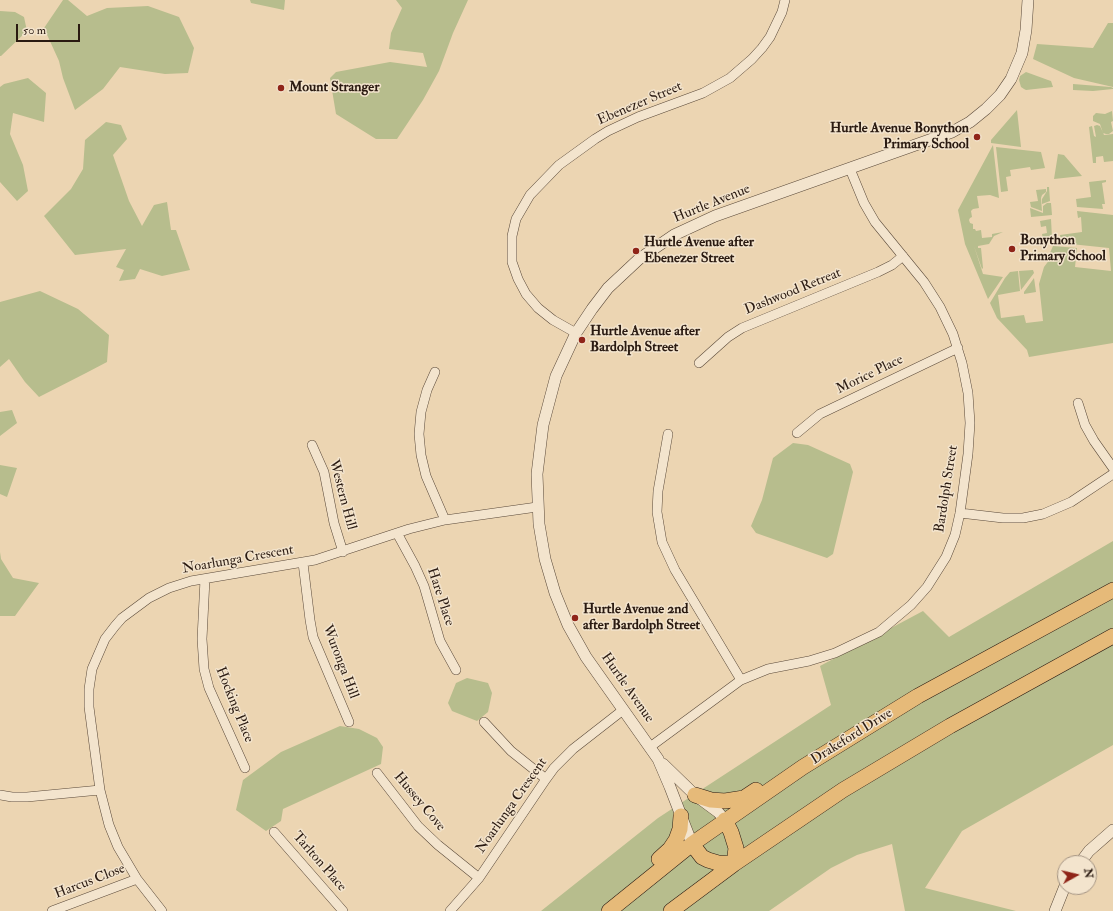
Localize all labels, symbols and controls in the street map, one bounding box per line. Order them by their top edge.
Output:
scale bar [18,16,82,42]
text: 50 m [23,23,46,38]
street label: Ebenezer Street [595,79,685,129]
place label: Mount Stranger [289,80,379,96]
marker: Mount Stranger [276,83,286,93]
place label: Hurtle Avenue Bonython Primary School [830,121,969,154]
marker: Hurtle Avenue Bonython Primary School [972,132,982,142]
street label: Hurtle Avenue [671,181,753,227]
place label: Bonython Primary School [1020,233,1106,266]
place label: Hurtle Avenue after Ebenezer Street [644,235,754,268]
marker: Bonython Primary School [1007,244,1017,254]
marker: Hurtle Avenue after Ebenezer Street [631,246,641,256]
street label: Dashwood Retreat [742,265,844,319]
place label: Hurtle Avenue after Bardolph Street [590,324,700,356]
marker: Hurtle Avenue after Bardolph Street [577,335,587,345]
street label: Morice Place [834,352,906,398]
street label: Bardolph Street [932,444,962,534]
street label: Western Hill [325,458,359,532]
street label: Noarlunga Crescent [181,542,295,578]
street label: Hare Place [423,566,457,628]
place label: Hurtle Avenue 2nd after Bardolph Street [583,602,700,634]
marker: Hurtle Avenue 2nd after Bardolph Street [570,613,580,623]
street label: Wuronga Hill [318,623,362,701]
street label: Hurtle Avenue [597,650,657,726]
street label: Hocking Place [211,665,257,745]
street label: Drakeford Drive [808,705,896,769]
street label: Noarlunga Crescent [473,755,551,857]
street label: Hussey Cove [389,769,449,835]
street label: Tarlton Place [288,829,350,895]
north arrow [1057,855,1097,895]
street label: Harcus Close [52,861,128,903]
text: N [1081,868,1096,879]

